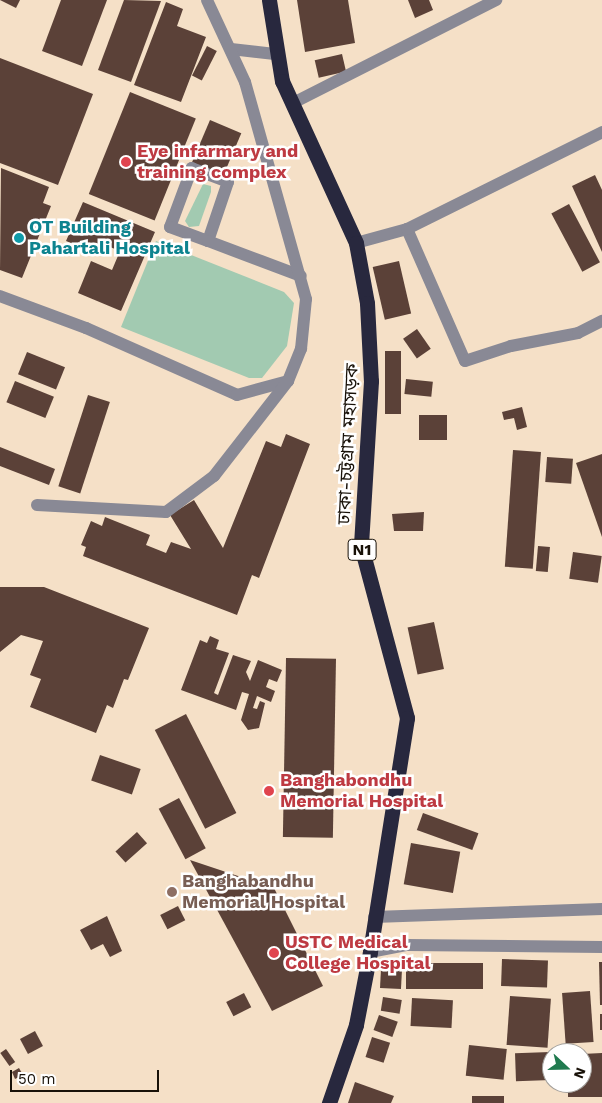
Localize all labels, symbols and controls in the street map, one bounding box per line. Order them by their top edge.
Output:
place label: Eye infarmary and training complex [137,141,299,183]
marker: Eye infarmary and training complex [119,155,133,169]
place label: OT Building Pahartali Hospital [29,217,190,260]
marker: OT Building Pahartali Hospital [13,232,25,244]
street label: ঢাকা-চট্টগ্রাম মহাসড়ক [333,363,363,525]
road number: N1 [347,536,377,564]
place label: Banghabondhu Memorial Hospital [280,770,443,812]
marker: Banghabondhu Memorial Hospital [262,784,276,798]
place label: Banghabandhu Memorial Hospital [182,871,345,914]
marker: Banghabandhu Memorial Hospital [166,886,178,898]
place label: USTC Medical College Hospital [285,932,430,974]
marker: USTC Medical College Hospital [267,946,281,960]
north arrow [542,1043,592,1093]
scale bar [12,1060,161,1092]
text: N [571,1065,589,1081]
text: 50 m [18,1070,55,1088]

